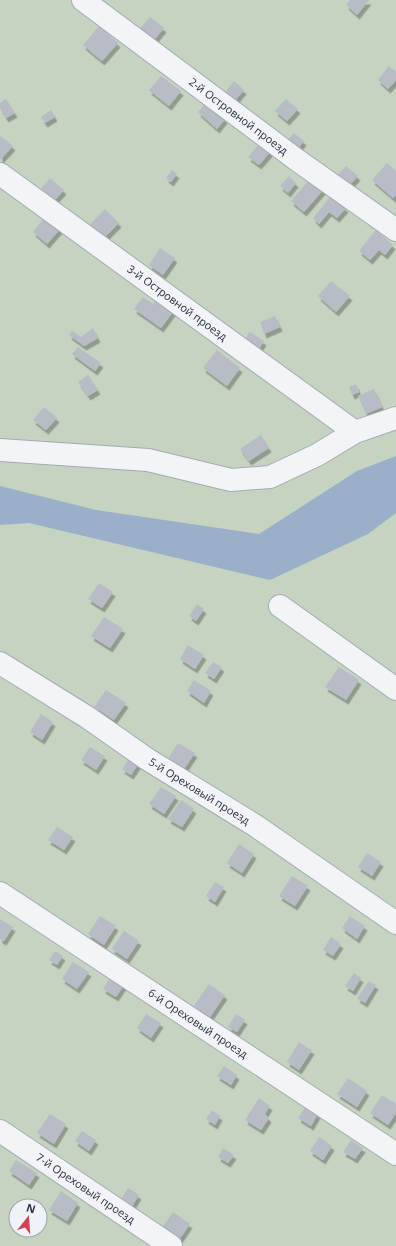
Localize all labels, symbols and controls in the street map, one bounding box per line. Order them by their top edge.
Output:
street label: 2-й Островной проезд [186,74,292,158]
street label: 3-й Островной проезд [125,261,231,344]
street label: 5-й Ореховый проезд [146,754,254,828]
street label: 6-й Ореховый проезд [146,985,251,1062]
street label: 7-й Ореховый проезд [33,1149,139,1227]
north arrow [8,1198,48,1238]
text: N [25,1199,38,1216]

